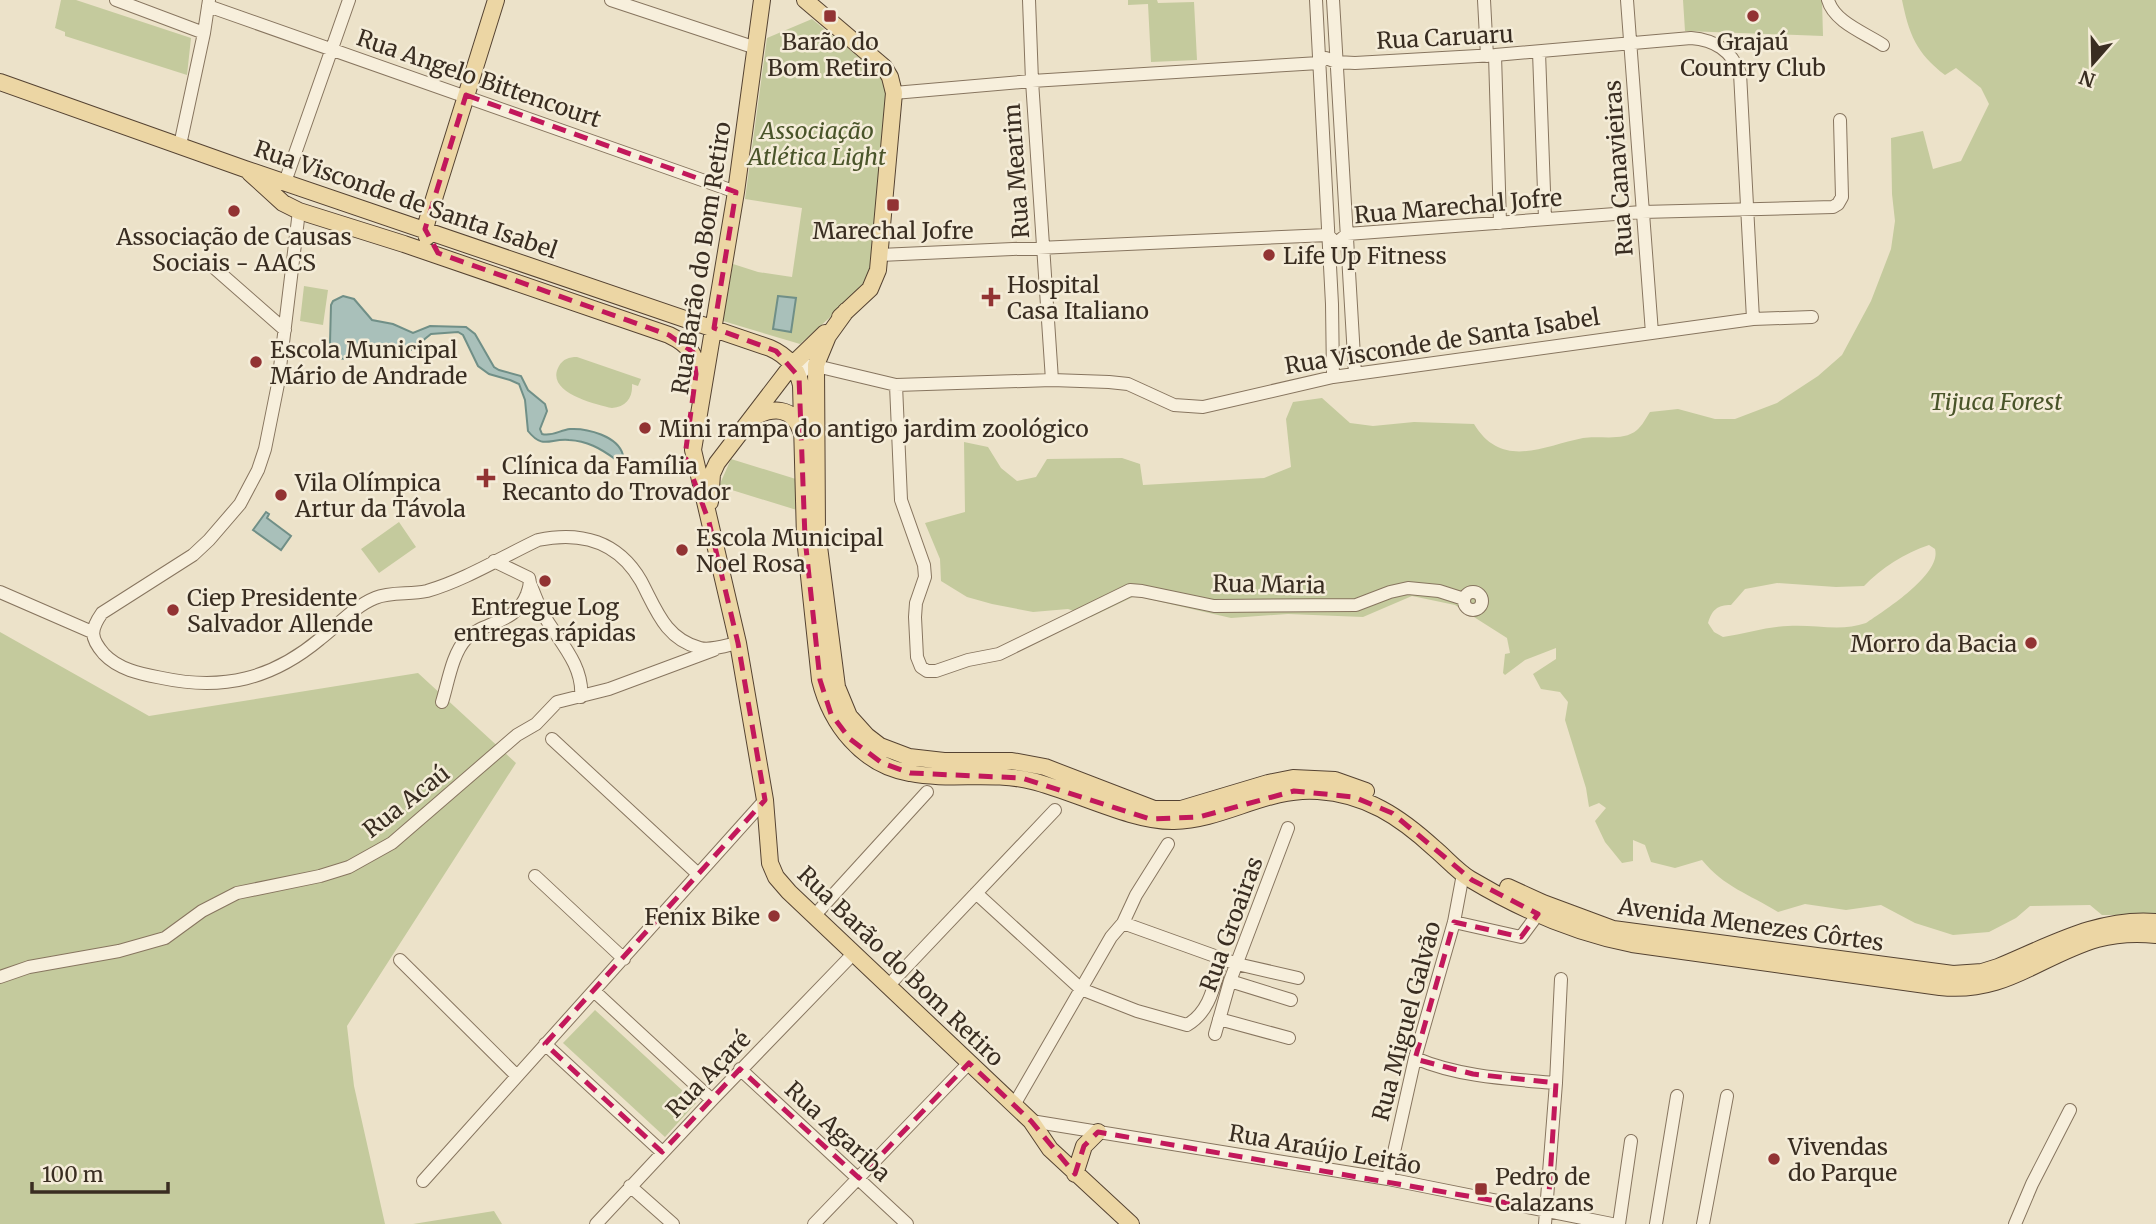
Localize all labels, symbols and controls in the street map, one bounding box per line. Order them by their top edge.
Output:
marker: Barão do Bom Retiro [822,8,838,24]
marker: Grajaú Country Club [1745,8,1761,24]
street label: Rua Caruaru [1376,19,1514,55]
street label: Rua Angelo Bittencourt [353,23,605,133]
place label: Barão do Bom Retiro [767,27,893,82]
place label: Grajaú Country Club [1680,27,1826,82]
north arrow [2058,28,2128,98]
text: N [2076,65,2098,93]
street label: Rua Canavieiras [1597,79,1639,257]
street label: Rua Mearim [997,102,1035,240]
park label: Associação Atlética Light [746,116,886,171]
street label: Rua Barão do Bom Retiro [665,120,737,396]
street label: Rua Visconde de Santa Isabel [251,133,561,265]
street label: Rua Marechal Jofre [1353,182,1563,230]
marker: Marechal Jofre [885,197,901,213]
marker: Associação de Causas Sociais - AACS [226,203,242,219]
place label: Marechal Jofre [813,216,973,245]
place label: Associação de Causas Sociais - AACS [115,222,352,277]
place label: Life Up Fitness [1283,241,1447,270]
marker: Life Up Fitness [1261,247,1277,263]
place label: Hospital Casa Italiano [1007,270,1149,325]
marker: Hospital Casa Italiano [981,287,1001,307]
street label: Rua Visconde de Santa Isabel [1282,302,1602,380]
place label: Escola Municipal Mário de Andrade [270,335,467,390]
marker: Escola Municipal Mário de Andrade [248,354,264,370]
park label: Tijuca Forest [1930,387,2062,416]
place label: Mini rampa do antigo jardim zoológico [659,414,1089,443]
marker: Mini rampa do antigo jardim zoológico [637,420,653,436]
place label: Clínica da Família Recanto do Trovador [502,451,731,506]
place label: Vila Olímpica Artur da Távola [294,468,466,523]
marker: Clínica da Família Recanto do Trovador [476,468,496,488]
marker: Vila Olímpica Artur da Távola [273,487,289,503]
place label: Escola Municipal Noel Rosa [696,523,884,578]
marker: Escola Municipal Noel Rosa [674,542,690,558]
street label: Rua Maria [1212,569,1326,599]
marker: Entregue Log entregas rápidas [537,573,553,589]
place label: Ciep Presidente Salvador Allende [187,583,373,638]
place label: Entregue Log entregas rápidas [454,592,636,647]
marker: Ciep Presidente Salvador Allende [165,602,181,618]
place label: Morro da Bacia [1850,629,2017,658]
marker: Morro da Bacia [2023,635,2039,651]
street label: Rua Acaú [357,758,455,844]
street label: Rua Groairas [1193,853,1269,995]
street label: Rua Barão do Bom Retiro [792,860,1010,1072]
street label: Avenida Menezes Côrtes [1615,891,1886,957]
place label: Fenix Bike [644,902,760,931]
marker: Fenix Bike [766,908,782,924]
street label: Rua Miguel Galvão [1365,918,1447,1124]
street label: Rua Açaré [659,1024,757,1124]
street label: Rua Agariba [779,1075,897,1187]
street label: Rua Araújo Leitão [1227,1118,1423,1180]
place label: Vivendas do Parque [1787,1132,1897,1187]
scale bar [32,1150,168,1194]
marker: Vivendas do Parque [1766,1151,1782,1167]
text: 100 m [42,1161,104,1188]
place label: Pedro de Calazans [1495,1162,1594,1217]
marker: Pedro de Calazans [1473,1181,1489,1197]

